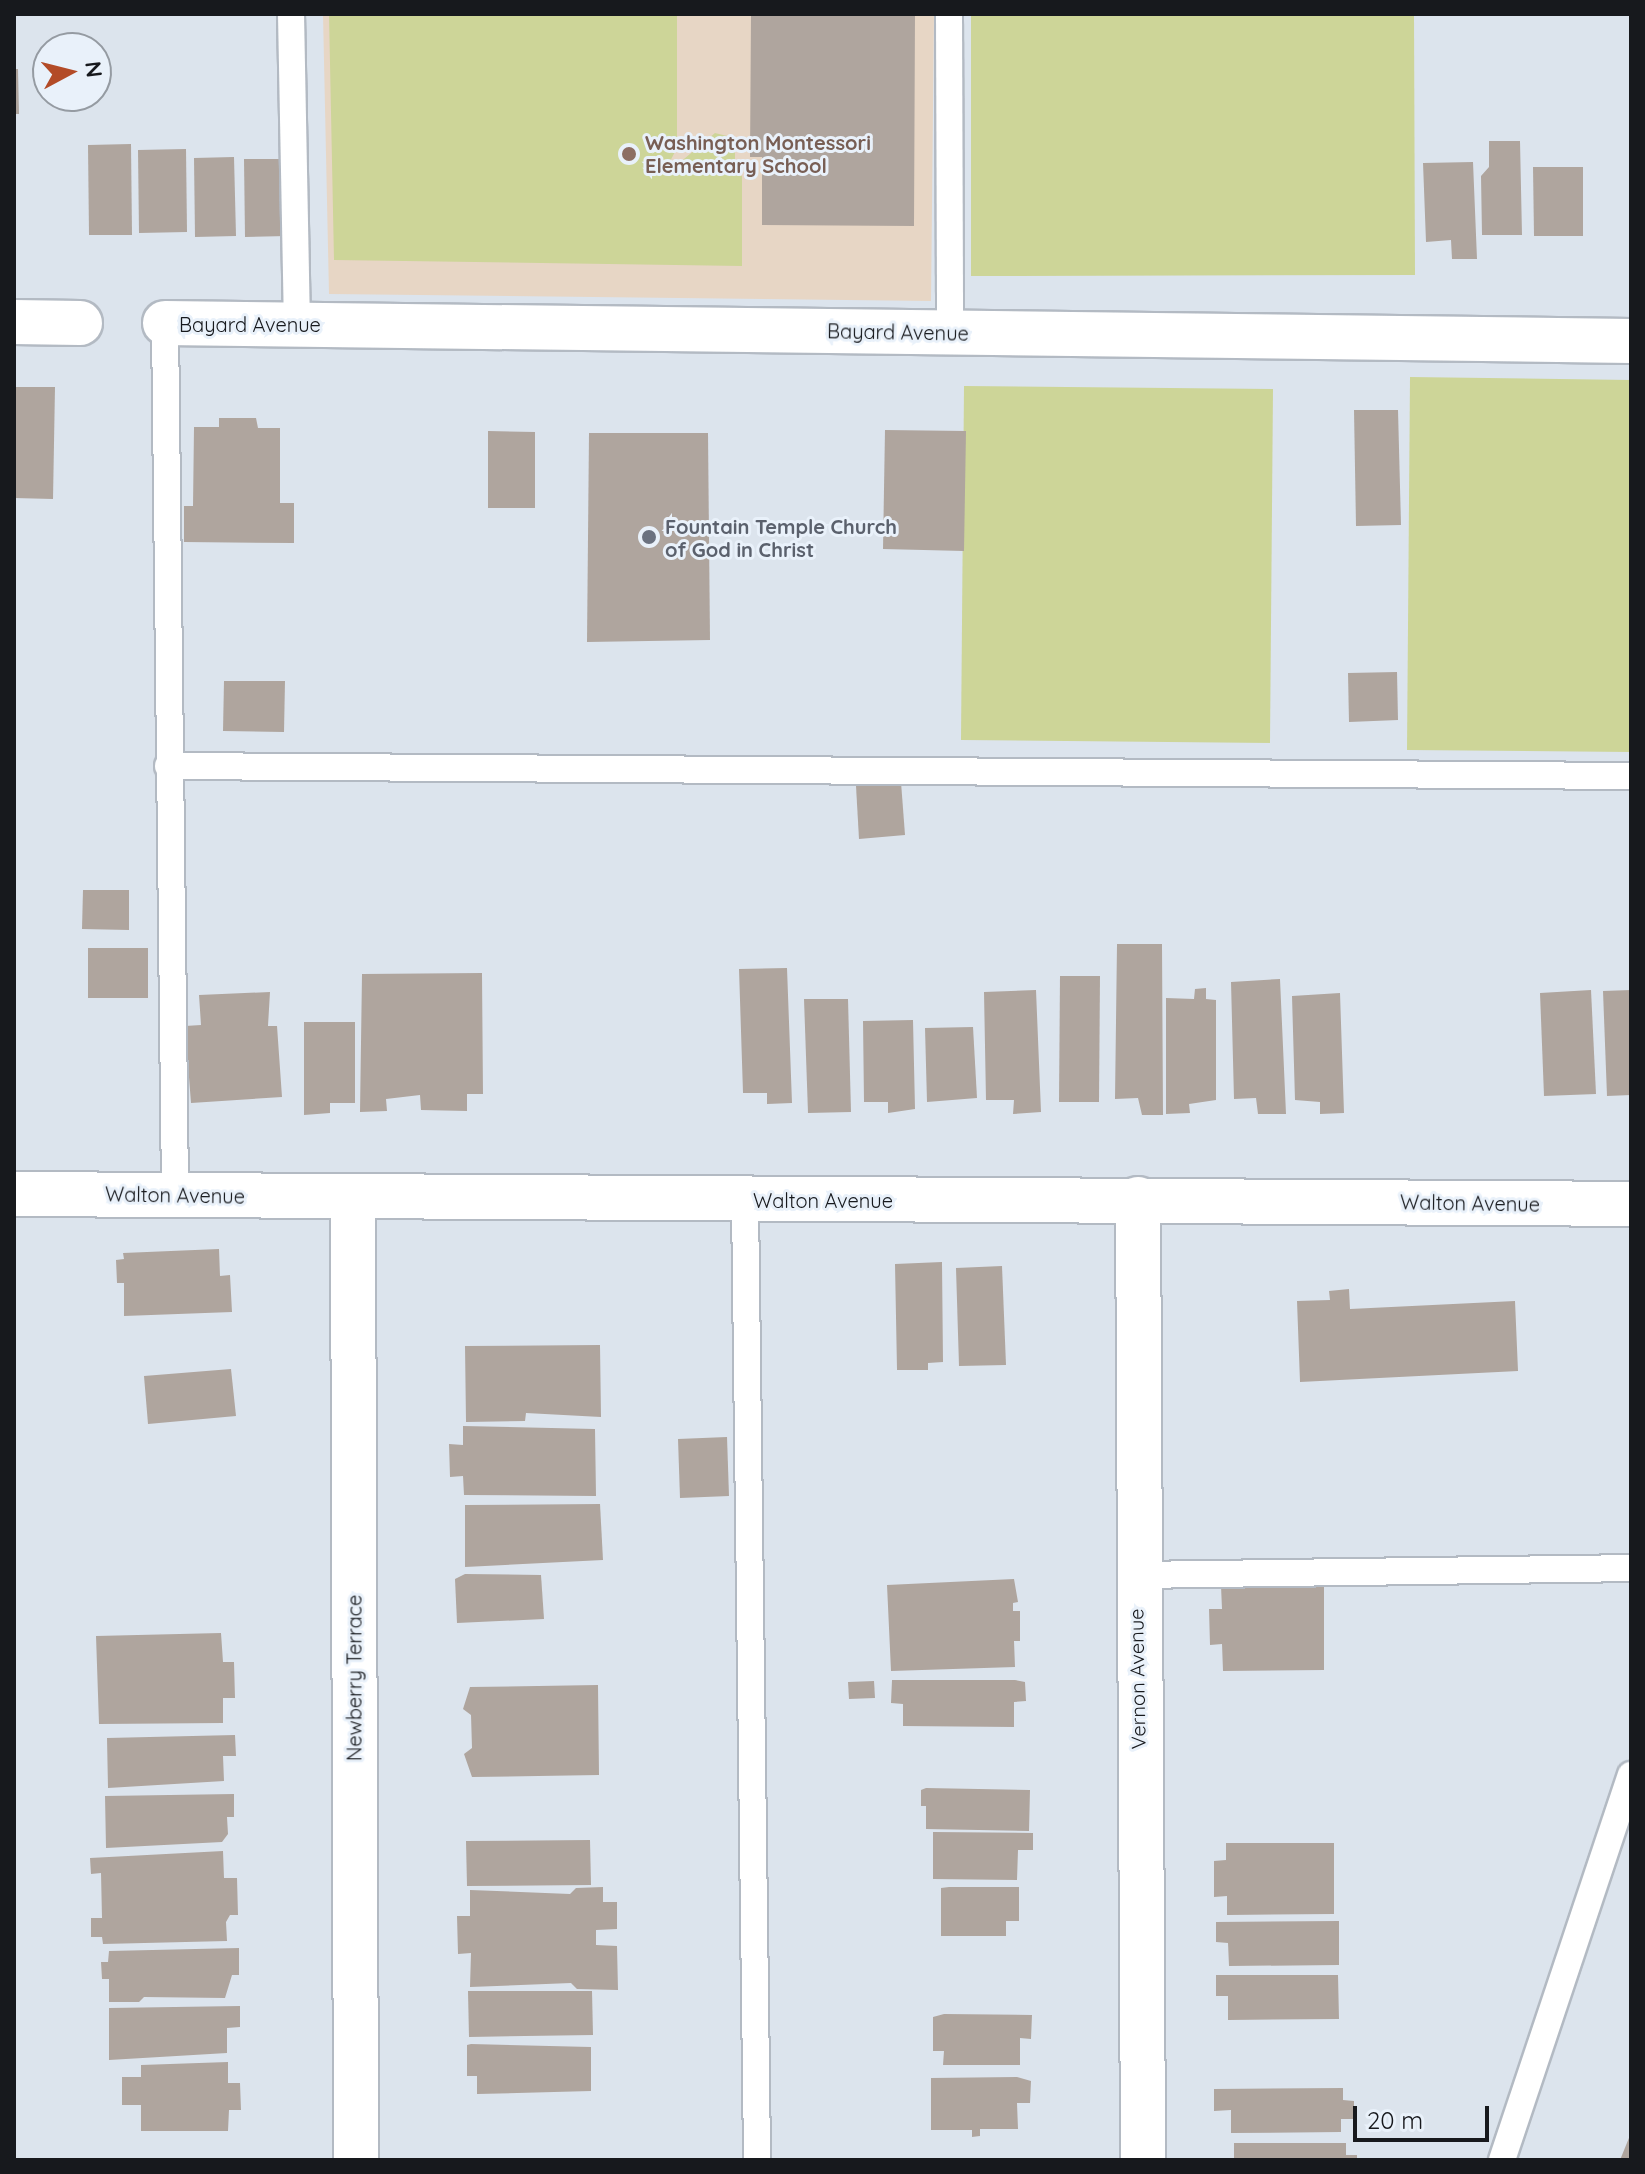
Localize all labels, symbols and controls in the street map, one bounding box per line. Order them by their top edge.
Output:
north arrow [32,32,112,112]
text: N [79,60,109,79]
place label: Washington Montessori Elementary School [645,130,871,177]
marker: Washington Montessori Elementary School [620,145,638,163]
street label: Bayard Avenue [179,312,321,336]
street label: Bayard Avenue [827,319,969,345]
place label: Fountain Temple Church of God in Christ [665,514,897,561]
marker: Fountain Temple Church of God in Christ [640,528,658,546]
street label: Walton Avenue [105,1182,245,1208]
street label: Walton Avenue [753,1188,893,1212]
street label: Walton Avenue [1400,1190,1540,1216]
street label: Newberry Terrace [342,1595,366,1761]
street label: Vernon Avenue [1124,1608,1150,1750]
scale bar [1357,2090,1493,2140]
text: 20 m [1367,2105,1423,2135]

